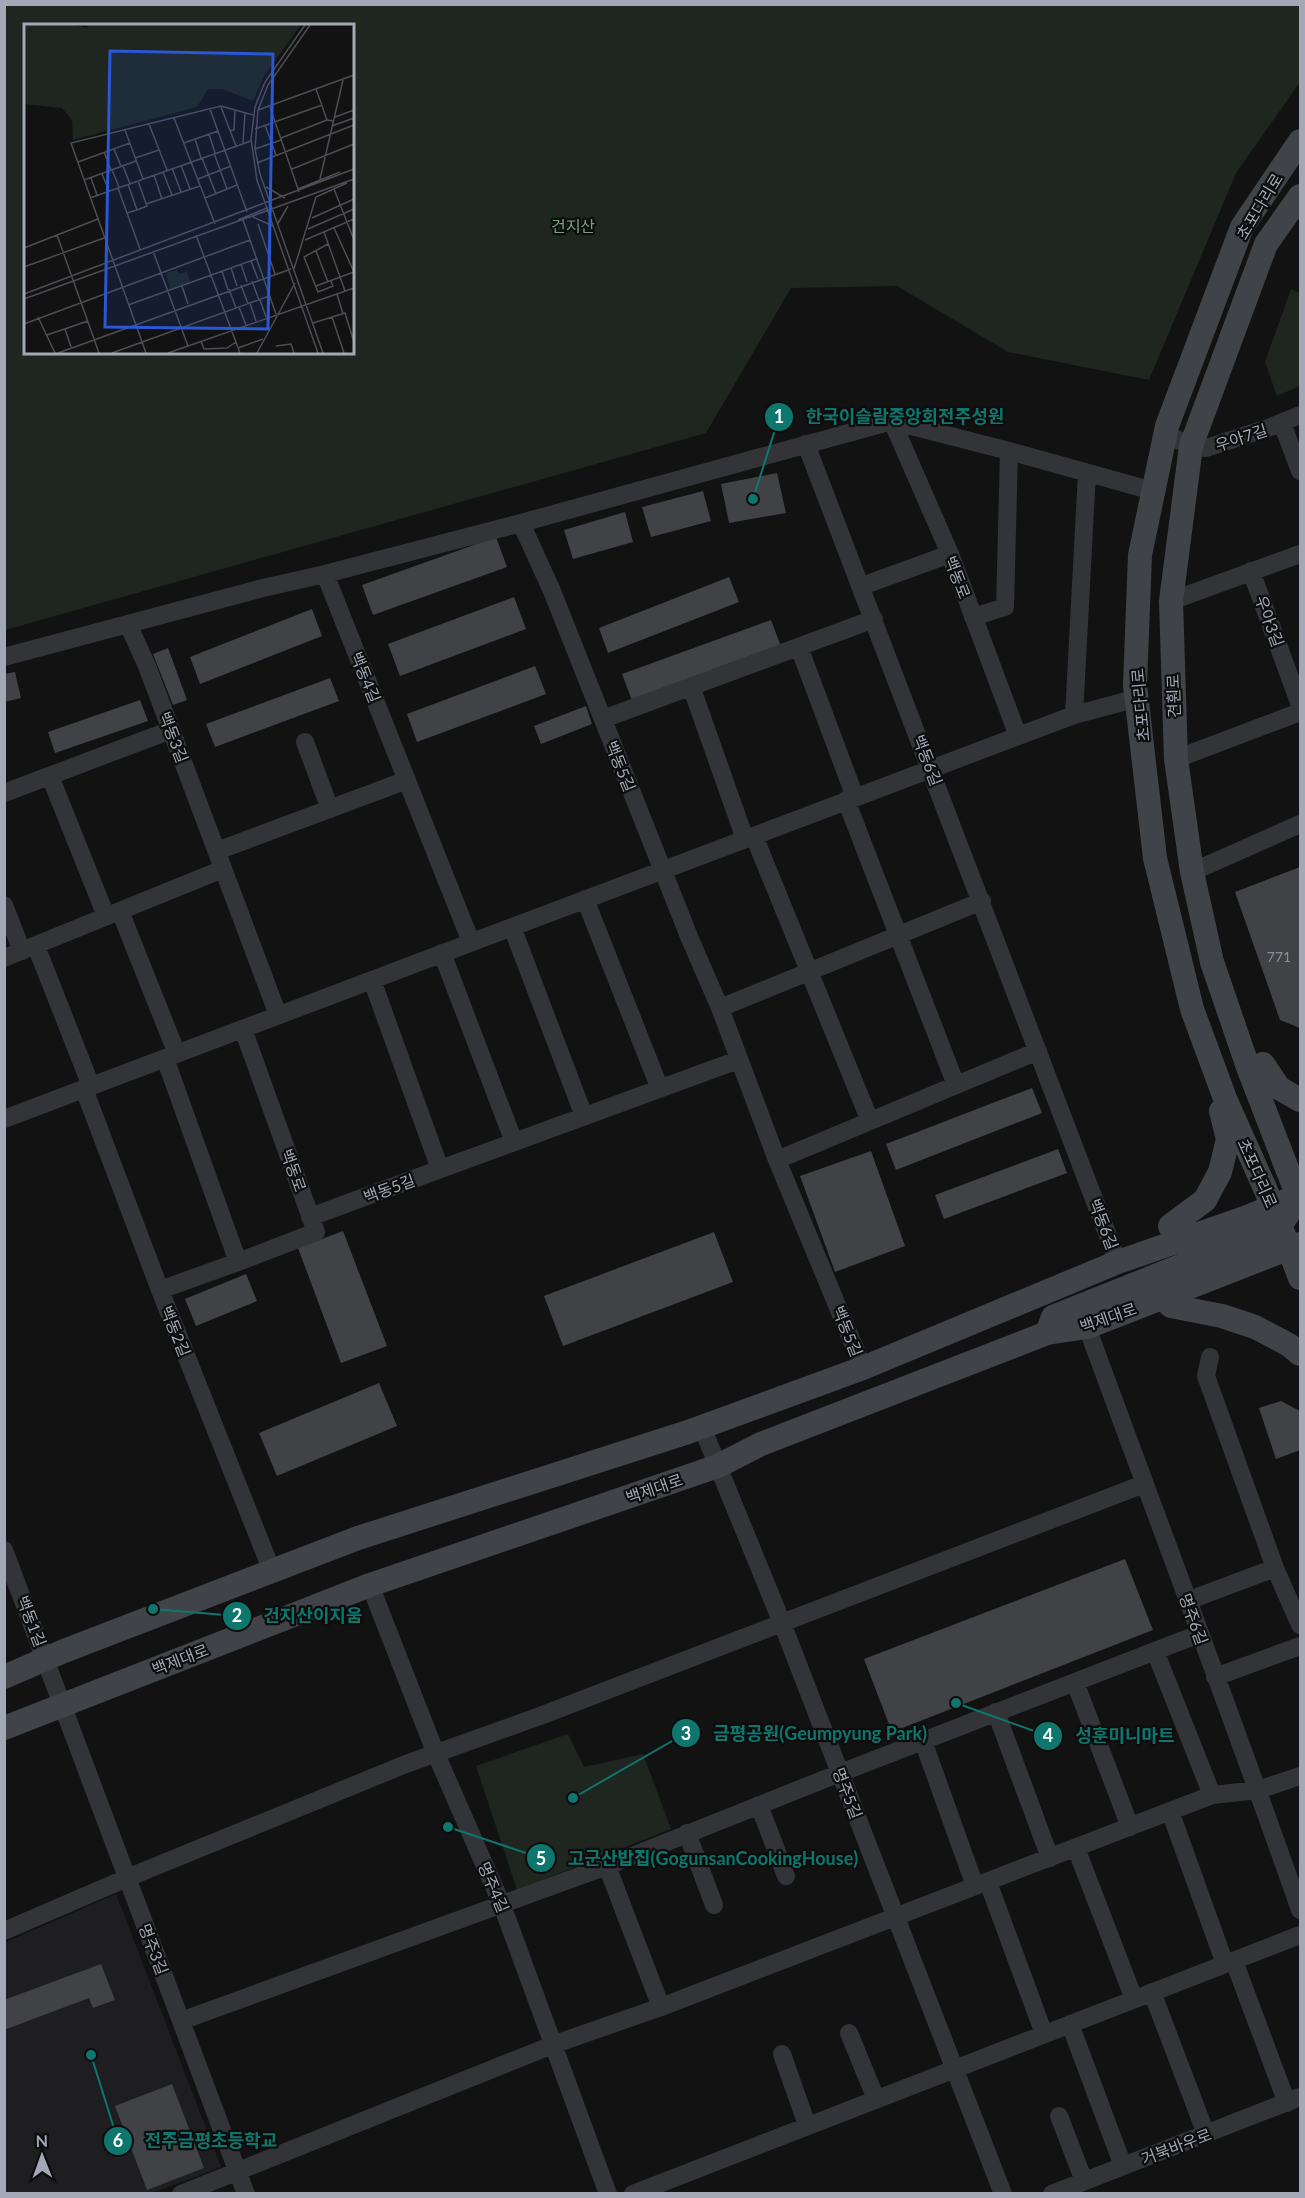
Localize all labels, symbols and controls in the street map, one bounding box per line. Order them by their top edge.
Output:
inset map [24,24,354,354]
street label: 초포다리로 [1232,169,1286,242]
park label: 건지산 [551,216,595,235]
callout: 한국이슬람중앙회전주성원 [764,399,1016,435]
text: 1 [774,405,784,427]
text: 한국이슬람중앙회전주성원 [806,405,1004,427]
street label: 우아7길 [1213,420,1269,454]
street label: 백동로 [941,553,975,601]
street label: 우아3길 [1252,593,1288,649]
street label: 백동4길 [347,649,385,705]
street label: 초포다리로 [1127,667,1153,742]
street label: 견훤로 [1163,673,1183,718]
street label: 백동3길 [156,709,192,765]
street label: 백동6길 [910,732,946,788]
street label: 백동5길 [602,738,640,794]
house number: 771 [1267,948,1291,965]
street label: 초포다리로 [1234,1136,1282,1211]
street label: 백동로 [278,1146,311,1194]
street label: 백동5길 [361,1170,417,1206]
street label: 백동6길 [1086,1196,1122,1252]
street label: 백제대로 [1077,1298,1139,1336]
street label: 백동2길 [157,1303,195,1359]
street label: 백동5길 [829,1303,867,1359]
street label: 백제대로 [623,1469,685,1507]
street label: 명주6길 [1176,1591,1212,1647]
street label: 백동1길 [14,1593,50,1649]
callout: 건지산이지움 [222,1598,375,1634]
text: 2 [232,1604,242,1626]
text: 건지산이지움 [263,1604,363,1626]
street label: 백제대로 [149,1639,211,1678]
callout: 금평공원(Geumpyung Park) [671,1715,939,1751]
callout: 성훈미니마트 [1033,1718,1186,1754]
text: 3 [681,1722,691,1744]
text: 금평공원(Geumpyung Park) [713,1722,927,1744]
text: 4 [1043,1724,1053,1746]
text: 성훈미니마트 [1075,1724,1175,1746]
street label: 명주5길 [830,1765,866,1821]
callout: 고군산밥집(GogunsanCookingHouse) [526,1840,871,1876]
text: 5 [536,1847,546,1869]
text: 고군산밥집(GogunsanCookingHouse) [568,1847,858,1869]
street label: 명주4길 [475,1859,513,1915]
street label: 명주3길 [136,1921,172,1977]
callout: 전주금평초등학교 [103,2123,289,2159]
street label: 거북바우로 [1138,2124,1214,2168]
north arrow [12,2126,72,2186]
text: 6 [113,2129,123,2151]
text: 전주금평초등학교 [145,2129,277,2151]
text: N [35,2131,48,2150]

